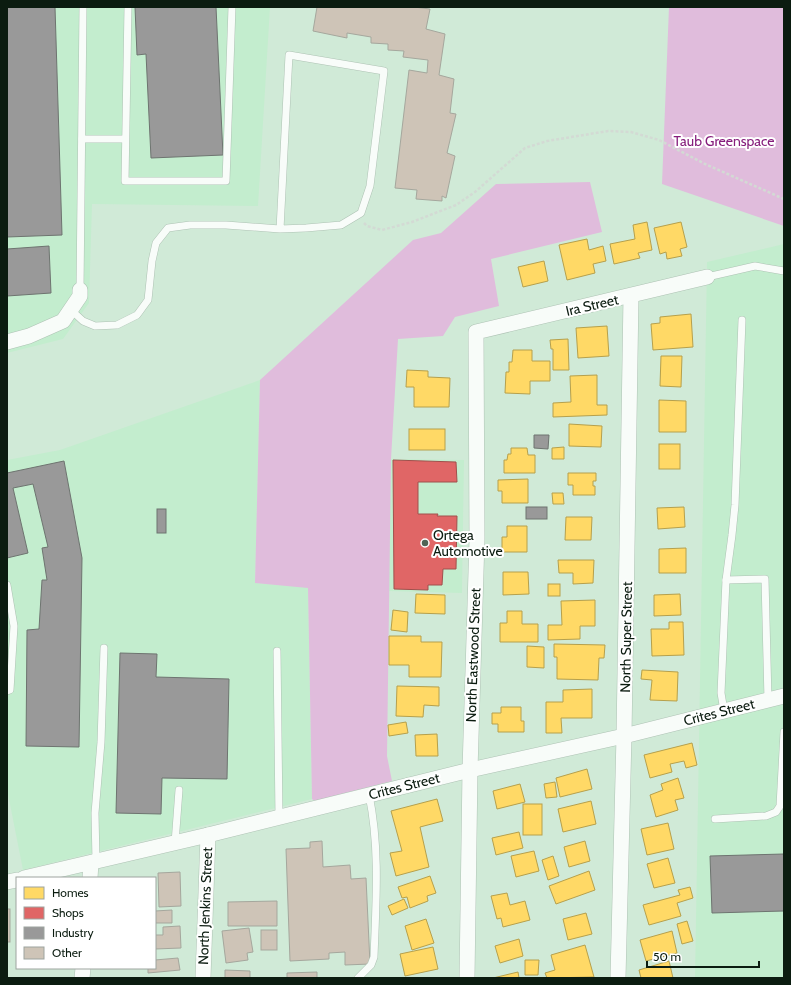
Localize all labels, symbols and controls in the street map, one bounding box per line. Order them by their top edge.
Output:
park label: Taub Greenspace [673,132,775,150]
street label: Ira Street [564,290,620,320]
place label: Ortega Automotive [433,526,503,560]
marker: Ortega Automotive [420,538,430,548]
street label: North Super Street [616,581,636,693]
street label: North Eastwood Street [462,587,484,723]
street label: Crites Street [682,694,757,730]
street label: Crites Street [367,768,442,804]
street label: North Jenkins Street [194,847,216,965]
legend [16,877,156,969]
text: Homes [52,885,89,900]
text: Shops [52,905,84,920]
text: Industry [52,925,93,940]
scale bar [647,943,759,969]
text: Other [52,945,82,960]
text: 50 m [653,949,681,964]

